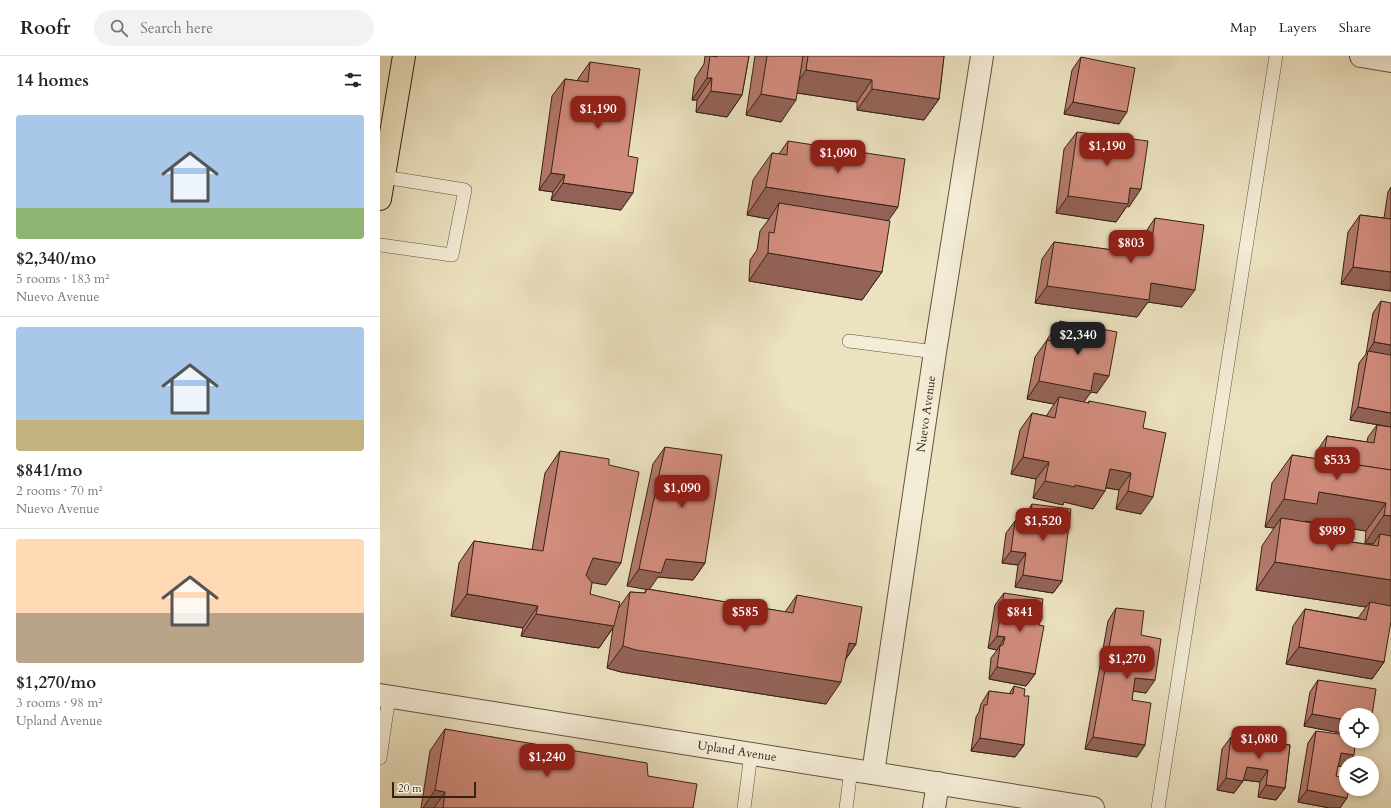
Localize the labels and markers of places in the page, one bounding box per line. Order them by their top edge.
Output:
pin: $1,190 [565,96,631,130]
pin: $1,190 [1074,133,1140,167]
pin: $1,090 [805,140,871,174]
pin: $803 [1107,230,1155,264]
pin: $2,340 [1045,322,1111,356]
pin: $533 [1313,447,1361,481]
pin: $1,090 [649,475,715,509]
pin: $1,520 [1010,508,1076,542]
pin: $989 [1308,518,1356,552]
pin: $585 [721,599,769,633]
pin: $841 [996,599,1044,633]
pin: $1,270 [1094,646,1160,680]
pin: $1,080 [1226,726,1292,760]
pin: $1,240 [514,744,580,778]

